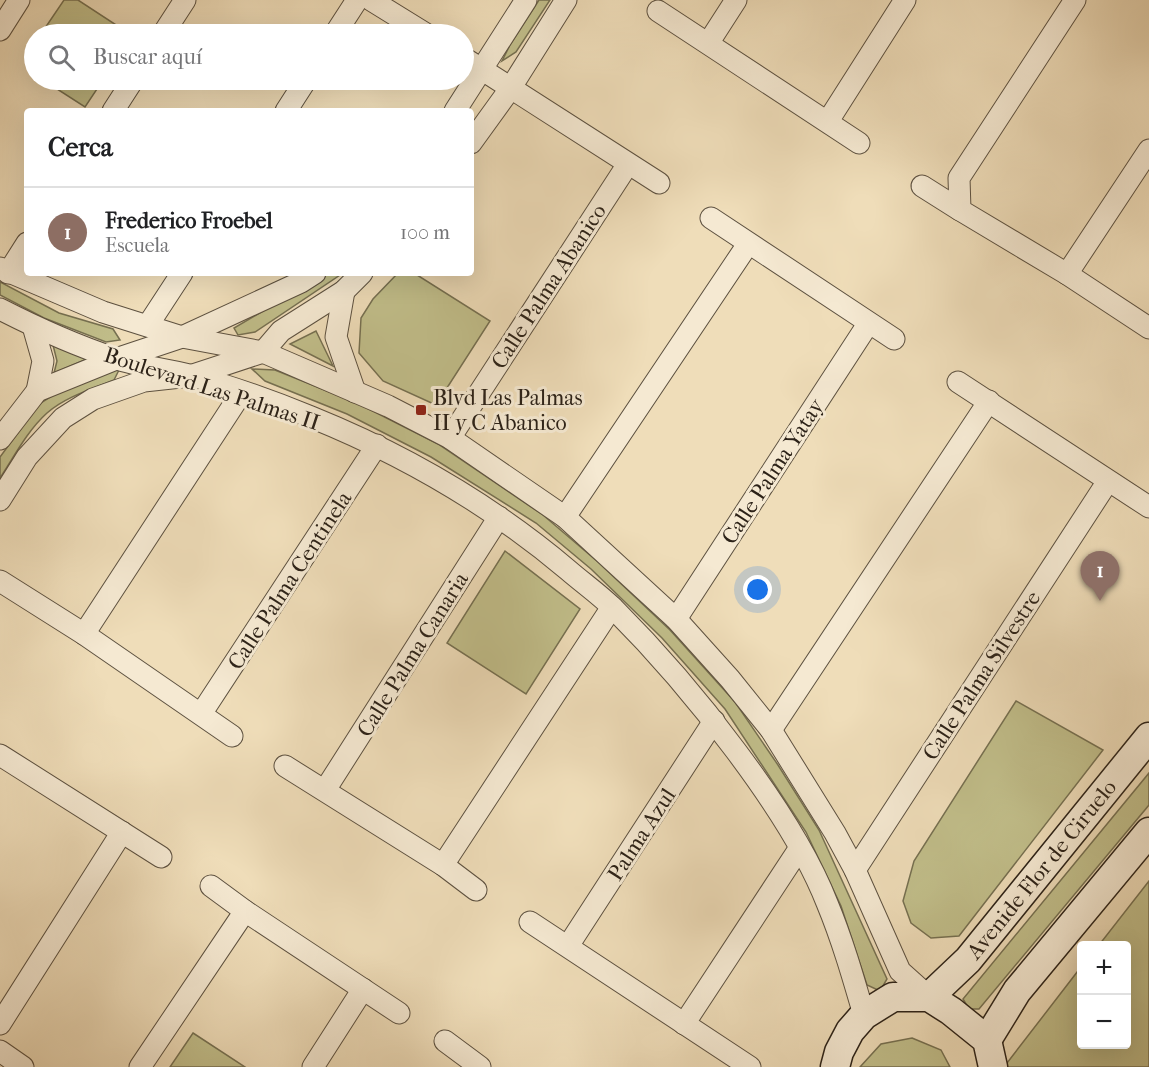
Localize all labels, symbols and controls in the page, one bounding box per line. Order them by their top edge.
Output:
search box [24,24,474,90]
icon: search [45,41,78,74]
text: Buscar aquí [93,44,202,70]
text: Cerca [48,132,113,163]
street label: Calle Palma Abanico [486,199,612,374]
text: Frederico Froebel [105,208,273,234]
text: 1 [64,221,71,244]
text: 100 m [400,221,450,244]
text: Escuela [105,234,169,257]
street label: Boulevard Las Palmas II [101,342,323,436]
place label: Blvd Las Palmas II y C Abanico [433,385,583,436]
street label: Calle Palma Yatay [716,393,830,549]
marker: Blvd Las Palmas II y C Abanico [414,403,428,417]
street label: Calle Palma Centinela [222,486,358,675]
pin: 1 [1080,552,1120,601]
street label: Calle Palma Canaria [352,567,474,742]
your location [743,575,772,604]
street label: Calle Palma Silvestre [917,586,1046,765]
street label: Avenide Flor de Ciruelo [961,775,1122,965]
street label: Palma Azul [602,783,681,886]
map controls [1077,941,1131,1049]
button: + [1077,941,1131,995]
button: − [1077,995,1131,1049]

